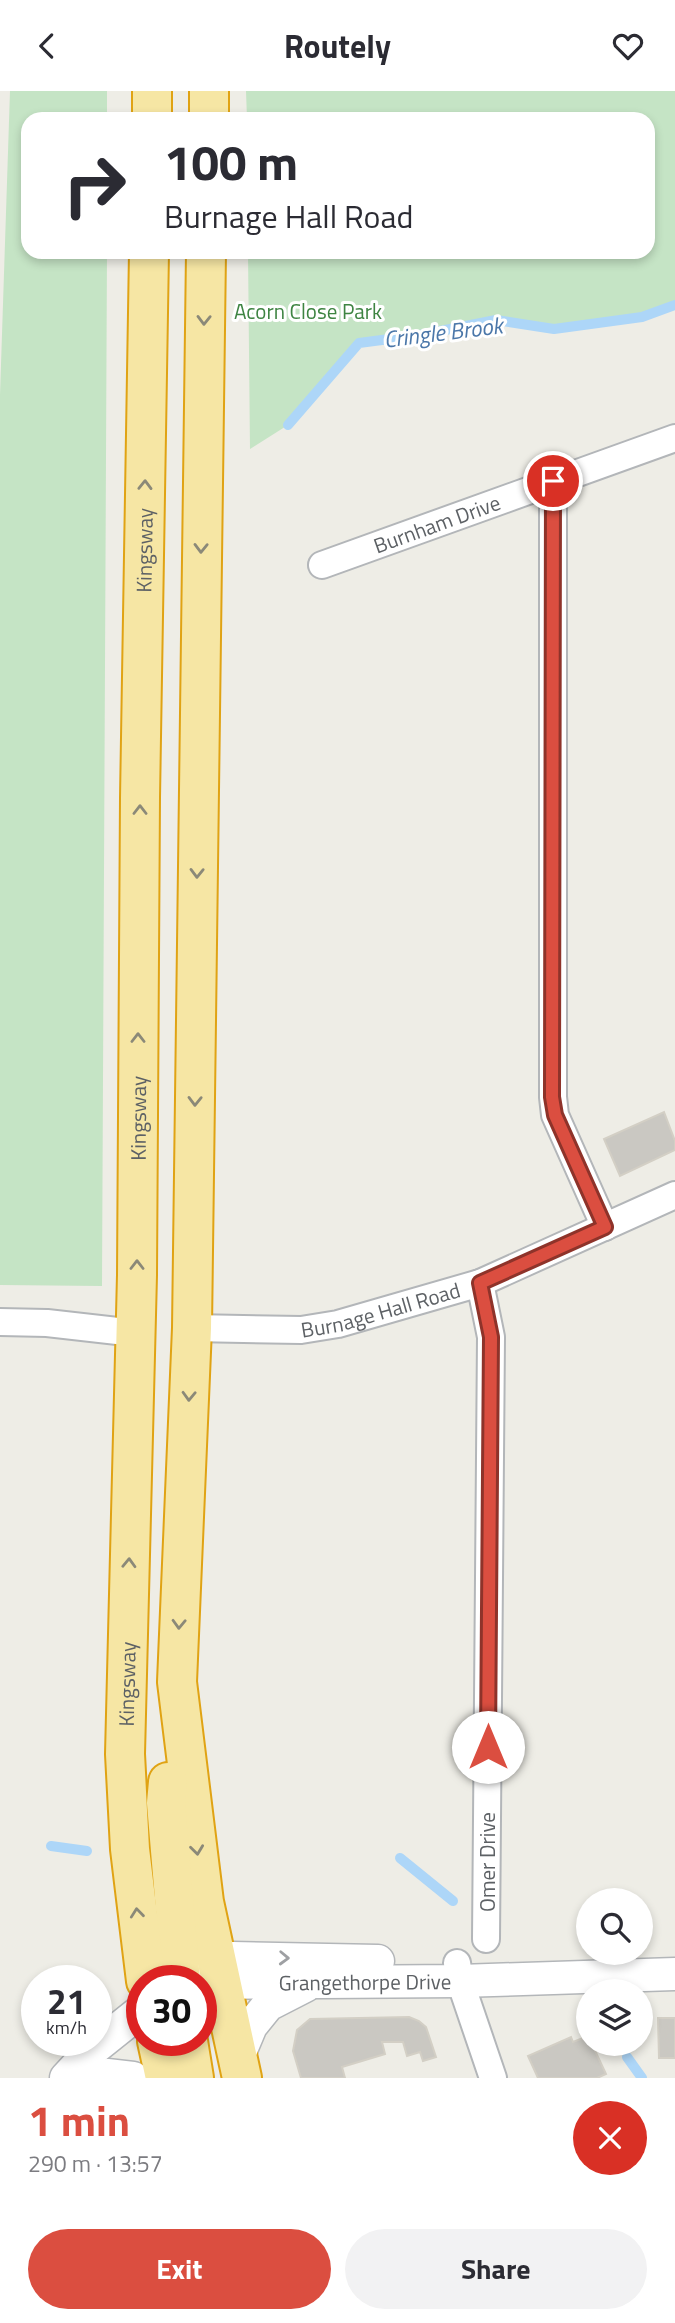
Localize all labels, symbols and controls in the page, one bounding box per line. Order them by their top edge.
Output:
text: Routely [284,22,391,70]
icon: back [28,27,66,65]
icon: heart [609,27,647,65]
text: 100 m [164,124,298,199]
icon: right [49,140,140,231]
text: Burnage Hall Road [164,192,413,240]
park label: Acorn Close Park [234,295,382,327]
water label: Cringle Brook [381,307,507,357]
one-way arrow [197,315,212,326]
pin [523,451,583,511]
icon: arrive [534,462,572,500]
one-way arrow [137,479,153,490]
street label: Burnham Drive [369,486,505,561]
street label: Kingsway [127,508,161,593]
one-way arrow [193,543,209,553]
one-way arrow [132,804,147,815]
one-way arrow [189,868,205,879]
one-way arrow [130,1032,146,1042]
street label: Kingsway [122,1076,154,1161]
one-way arrow [187,1095,202,1106]
one-way arrow [129,1259,145,1270]
street label: Burnage Hall Road [299,1274,464,1346]
one-way arrow [182,1391,197,1402]
one-way arrow [121,1557,136,1568]
one-way arrow [172,1618,187,1629]
street label: Kingsway [110,1641,144,1727]
position arrow [451,1710,525,1784]
street label: Omer Drive [471,1812,503,1912]
one-way arrow [190,1844,205,1856]
map controls [576,1888,653,2056]
button: search [576,1888,653,1965]
one-way arrow [130,1908,145,1919]
one-way arrow [279,1951,290,1966]
speed limit sign: 30 [126,1965,217,2056]
street label: Grangethorpe Drive [279,1965,451,1998]
text: 21 [47,1974,86,2028]
button: layers [576,1979,653,2056]
text: km/h [46,2014,87,2041]
text: 1 min [28,2088,130,2152]
button: close [573,2101,647,2175]
text: 290 m · 13:57 [28,2146,163,2181]
button: Exit [28,2229,331,2309]
button: Share [345,2229,647,2309]

